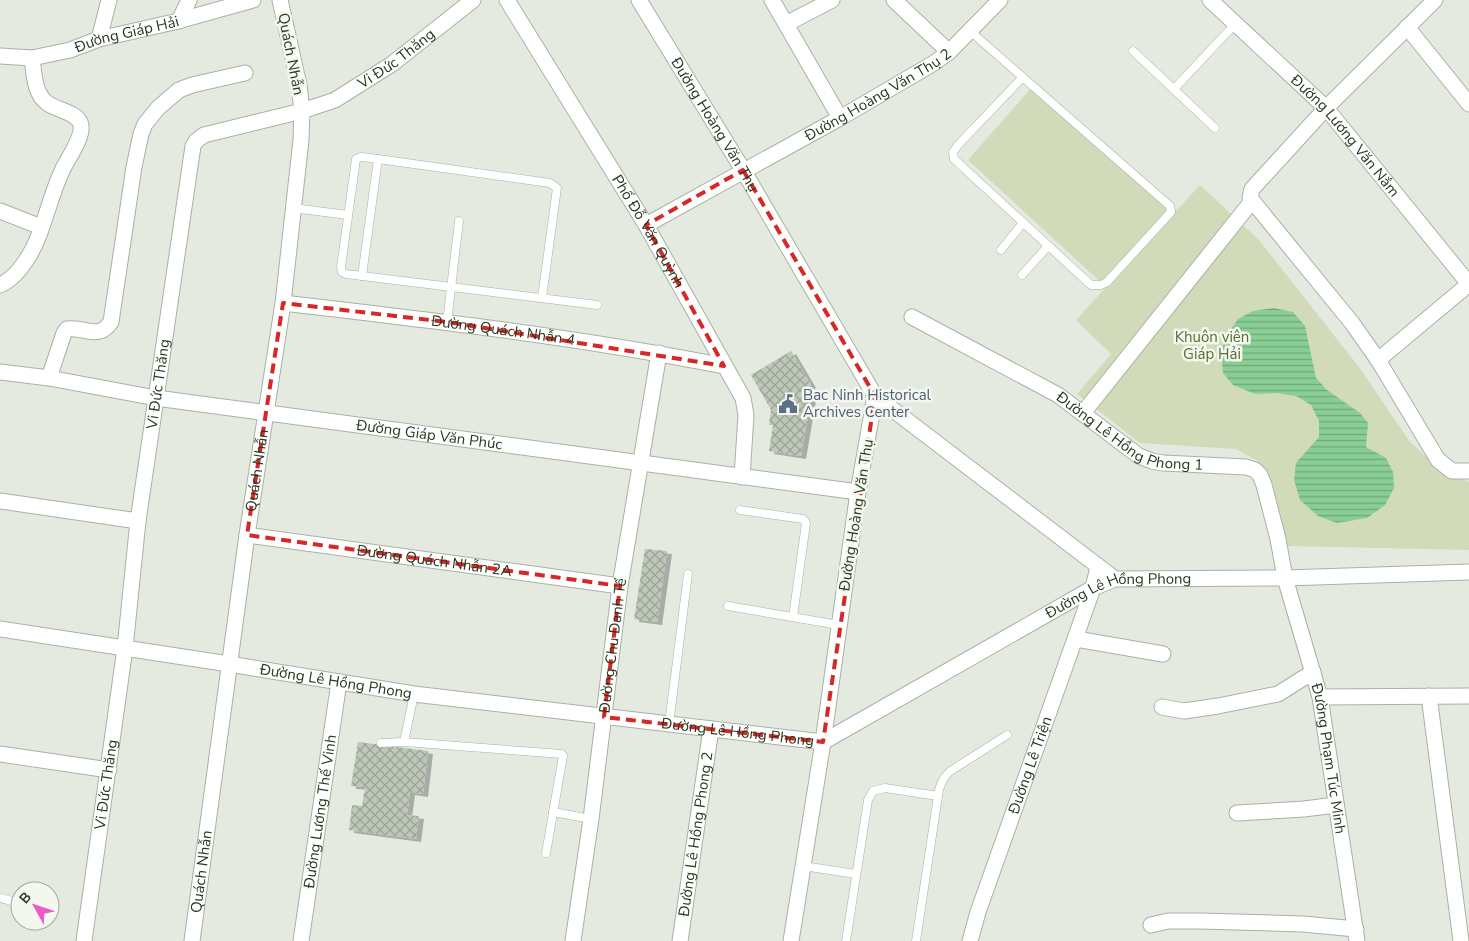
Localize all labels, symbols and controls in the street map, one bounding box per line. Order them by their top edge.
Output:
street label: Đường Giáp Hải [71,11,181,58]
street label: Quách Nhẫn [273,11,309,97]
street label: Vi Đức Thăng [353,24,439,94]
street label: Đường Hoàng Văn Thụ 2 [800,44,955,146]
street label: Đường Hoàng Văn Thụ [666,53,764,195]
street label: Đường Lương Văn Nắm [1286,69,1404,201]
street label: Phố Đỗ Văn Quỳnh [607,171,689,291]
street label: Đường Quách Nhẫn 4 [429,311,577,350]
park label: Khuôn viên Giáp Hải [1175,327,1249,364]
street label: Vi Đức Thăng [141,338,175,431]
place label: Bac Ninh Historical Archives Center [803,385,932,422]
street label: Đường Lê Hồng Phong 1 [1051,387,1204,475]
public building icon: Bac Ninh Historical Archives Center [777,393,799,415]
street label: Đường Giáp Văn Phúc [354,415,504,454]
street label: Quách Nhẫn [241,428,273,513]
street label: Đường Hoàng Văn Thụ [834,438,878,593]
street label: Đường Quách Nhẫn 2A [354,540,513,581]
street label: Đường Lê Hồng Phong [1041,569,1191,624]
street label: Đường Chu Danh Tể [594,577,631,715]
street label: Đường Lê Hồng Phong [258,659,413,704]
street label: Đường Phạm Túc Minh [1306,680,1351,835]
street label: Đường Lê Hồng Phong [659,713,815,751]
street label: Đường Lê Triện [1003,714,1057,818]
street label: Đường Lương Thế Vinh [299,733,341,891]
street label: Vi Đức Thăng [90,738,122,832]
street label: Đường Lê Hồng Phong 2 [674,750,718,919]
street label: Quách Nhẫn [186,829,217,914]
north arrow [10,881,60,931]
text: B [15,888,36,908]

